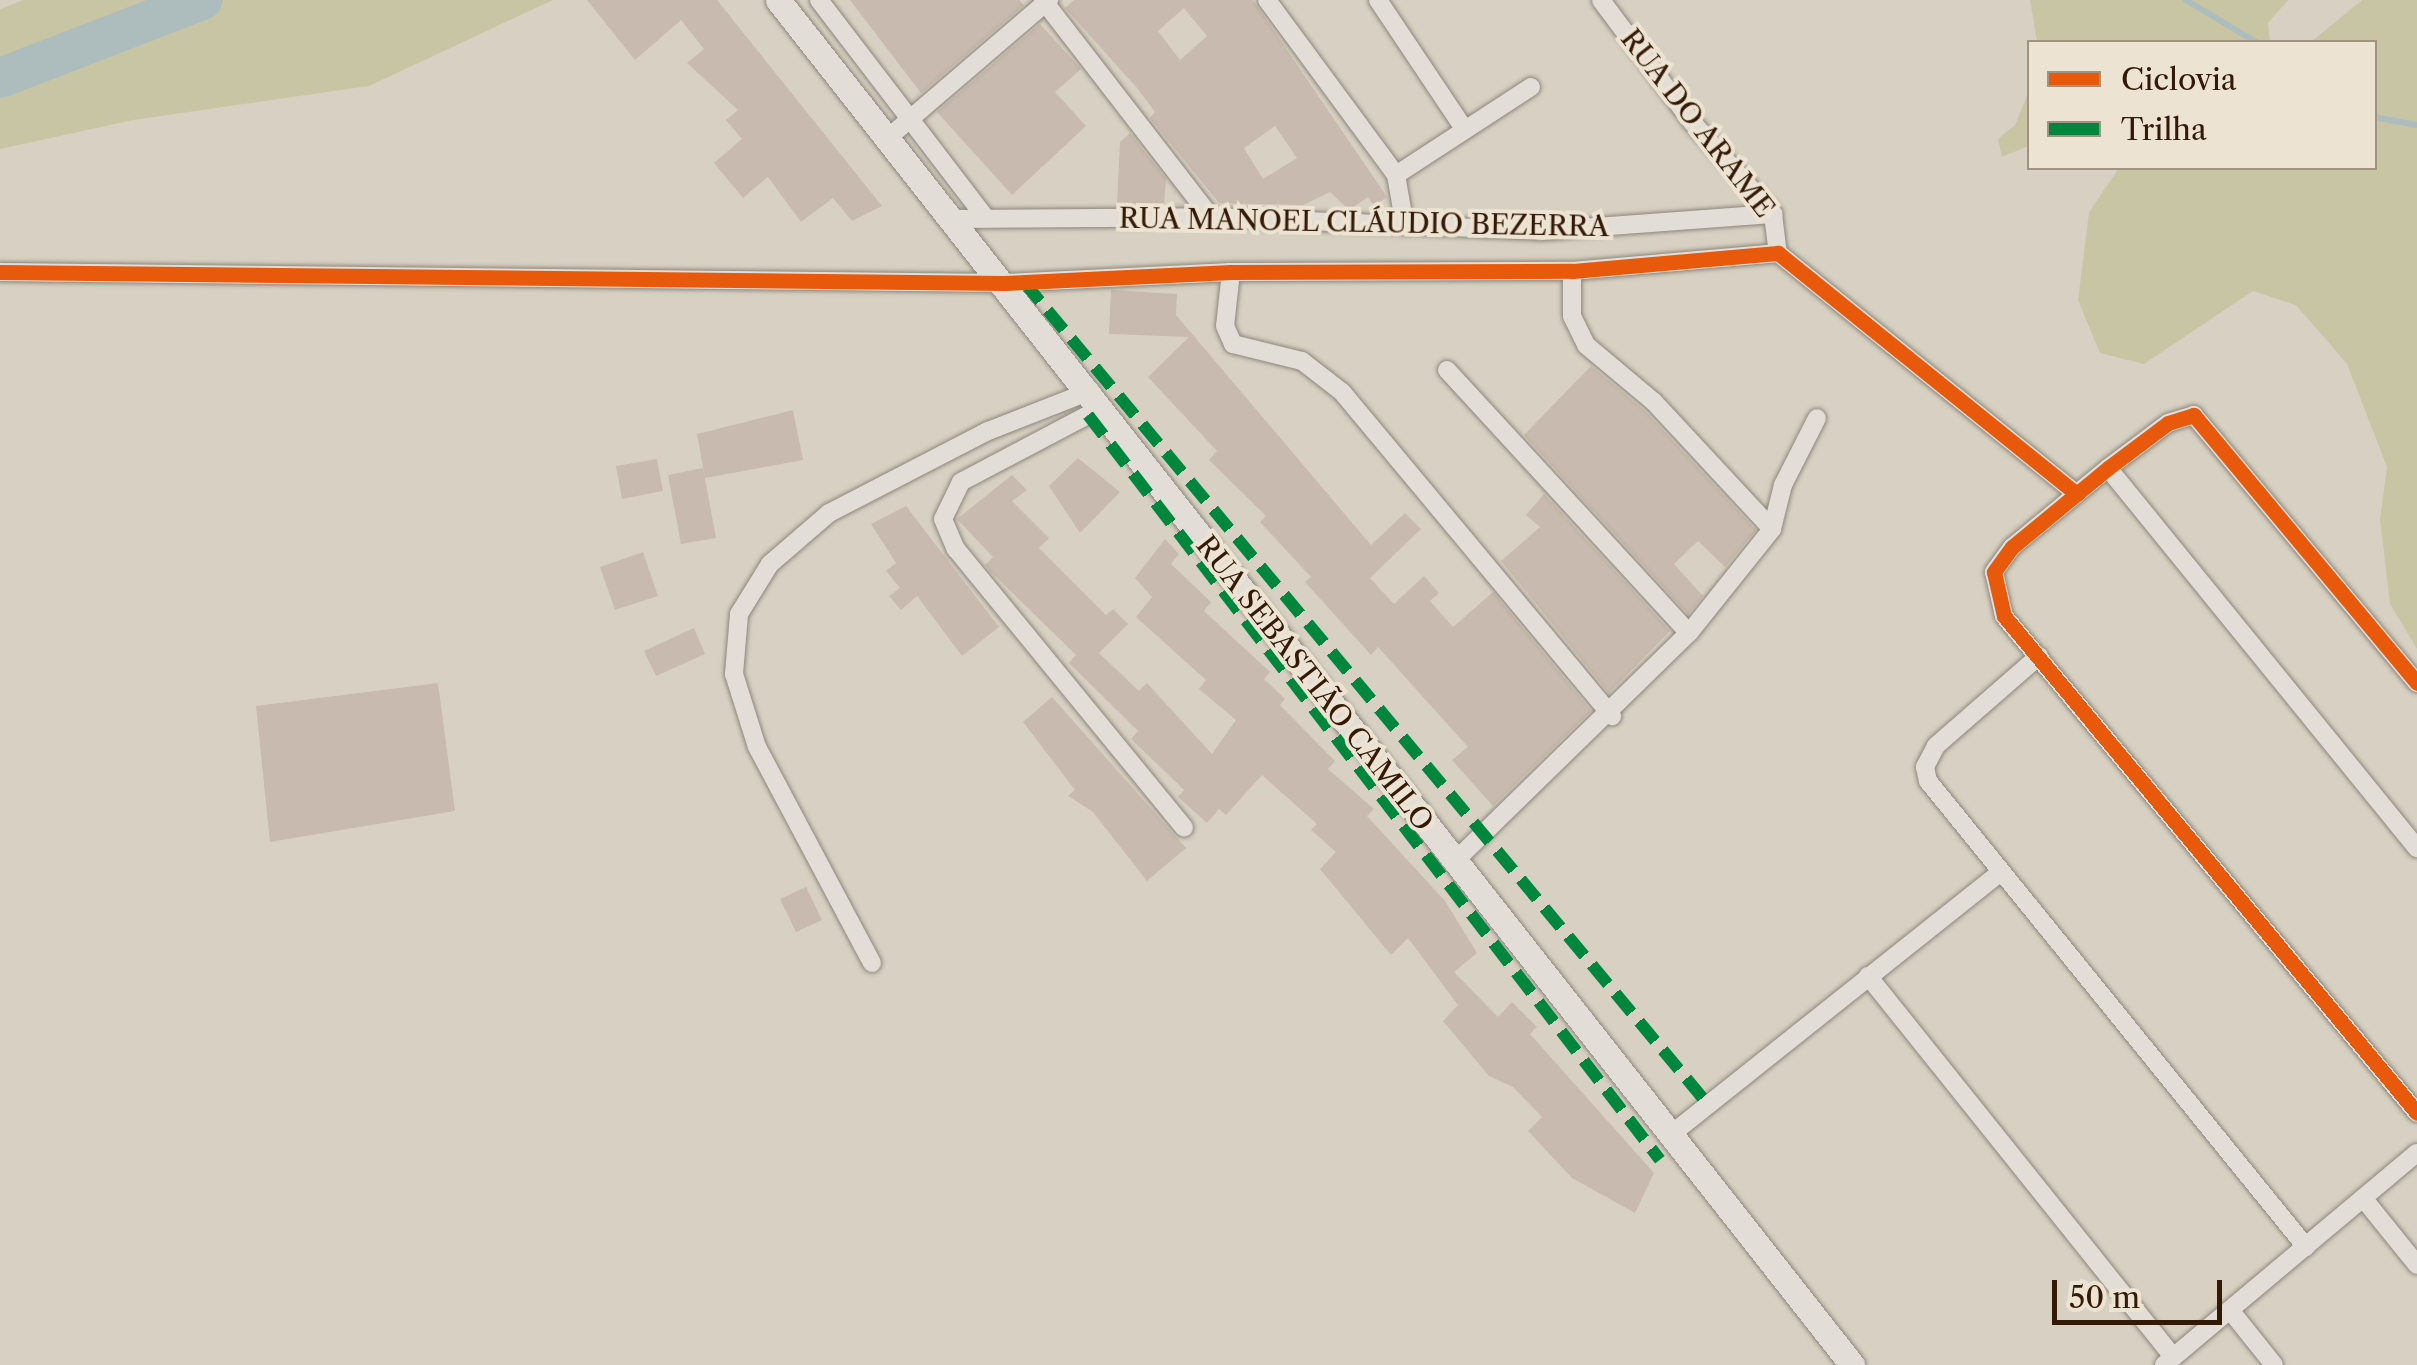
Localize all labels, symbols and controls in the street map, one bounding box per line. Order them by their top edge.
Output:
street label: RUA DO ARAME [1613,21,1783,225]
legend [2027,40,2377,170]
text: Ciclovia [2121,61,2237,98]
text: Trilha [2121,111,2207,148]
street label: RUA MANOEL CLÁUDIO BEZERRA [1118,201,1610,243]
street label: RUA SEBASTIÃO CAMILO [1189,528,1441,838]
scale bar [2057,1260,2227,1322]
text: 50 m [2069,1279,2140,1316]

